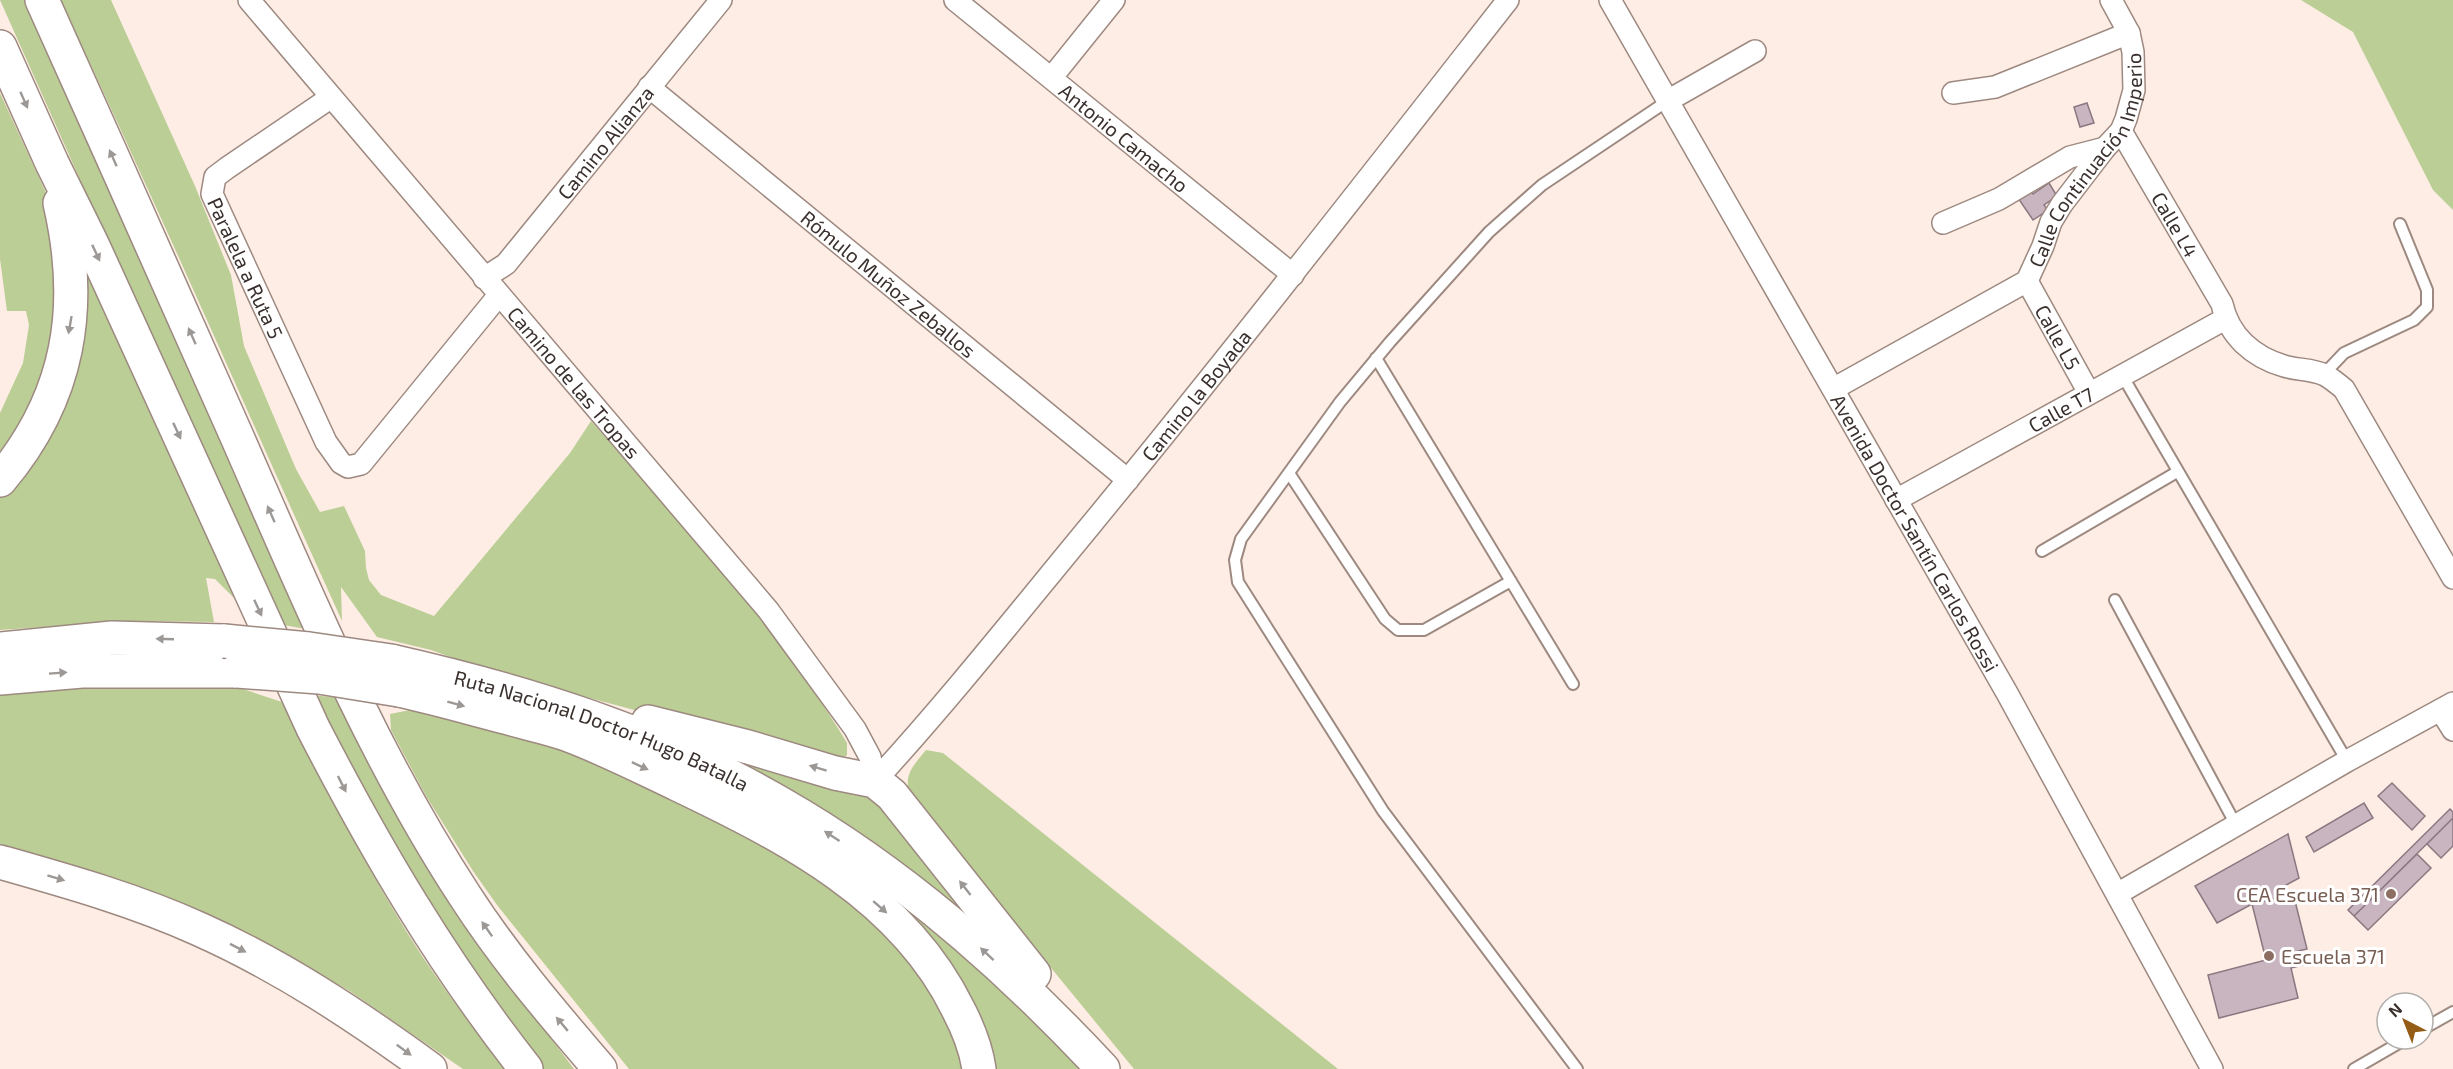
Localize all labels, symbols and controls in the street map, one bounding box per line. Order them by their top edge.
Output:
street label: Calle Continuación Imperio [2023,53,2146,271]
street label: Antonio Camacho [1055,78,1193,197]
street label: Camino Alianza [552,81,658,204]
one-way arrow [19,92,28,109]
one-way arrow [107,149,117,167]
street label: Calle L4 [2147,187,2204,261]
street label: Paralela a Ruta 5 [203,193,289,342]
street label: Rómulo Muñoz Zeballos [796,205,981,362]
one-way arrow [91,245,100,262]
street label: Calle L5 [2030,300,2086,374]
street label: Camino de las Tropas [503,302,646,463]
one-way arrow [65,315,74,334]
street label: Camino la Boyada [1136,325,1256,466]
one-way arrow [187,327,197,345]
street label: Calle T7 [2024,382,2098,437]
street label: Avenida Doctor Santín Carlos Rossi [1826,390,2004,676]
one-way arrow [172,422,181,439]
one-way arrow [266,505,276,523]
one-way arrow [253,600,263,618]
one-way arrow [156,634,175,644]
street label: Ruta Nacional Doctor Hugo Batalla [452,665,753,796]
one-way arrow [49,668,68,677]
one-way arrow [447,700,465,709]
one-way arrow [632,762,649,771]
one-way arrow [809,763,827,772]
one-way arrow [337,776,346,793]
one-way arrow [824,831,840,842]
one-way arrow [47,874,65,883]
one-way arrow [958,880,971,896]
place label: CEA Escuela 371 [2236,882,2379,906]
marker: CEA Escuela 371 [2384,887,2398,901]
one-way arrow [872,900,887,914]
one-way arrow [481,921,493,937]
one-way arrow [229,944,246,953]
place label: Escuela 371 [2281,944,2385,968]
one-way arrow [980,948,994,962]
marker: Escuela 371 [2262,949,2276,963]
north arrow [2375,991,2435,1051]
text: N [2384,999,2405,1020]
one-way arrow [556,1017,569,1032]
one-way arrow [395,1044,411,1056]

